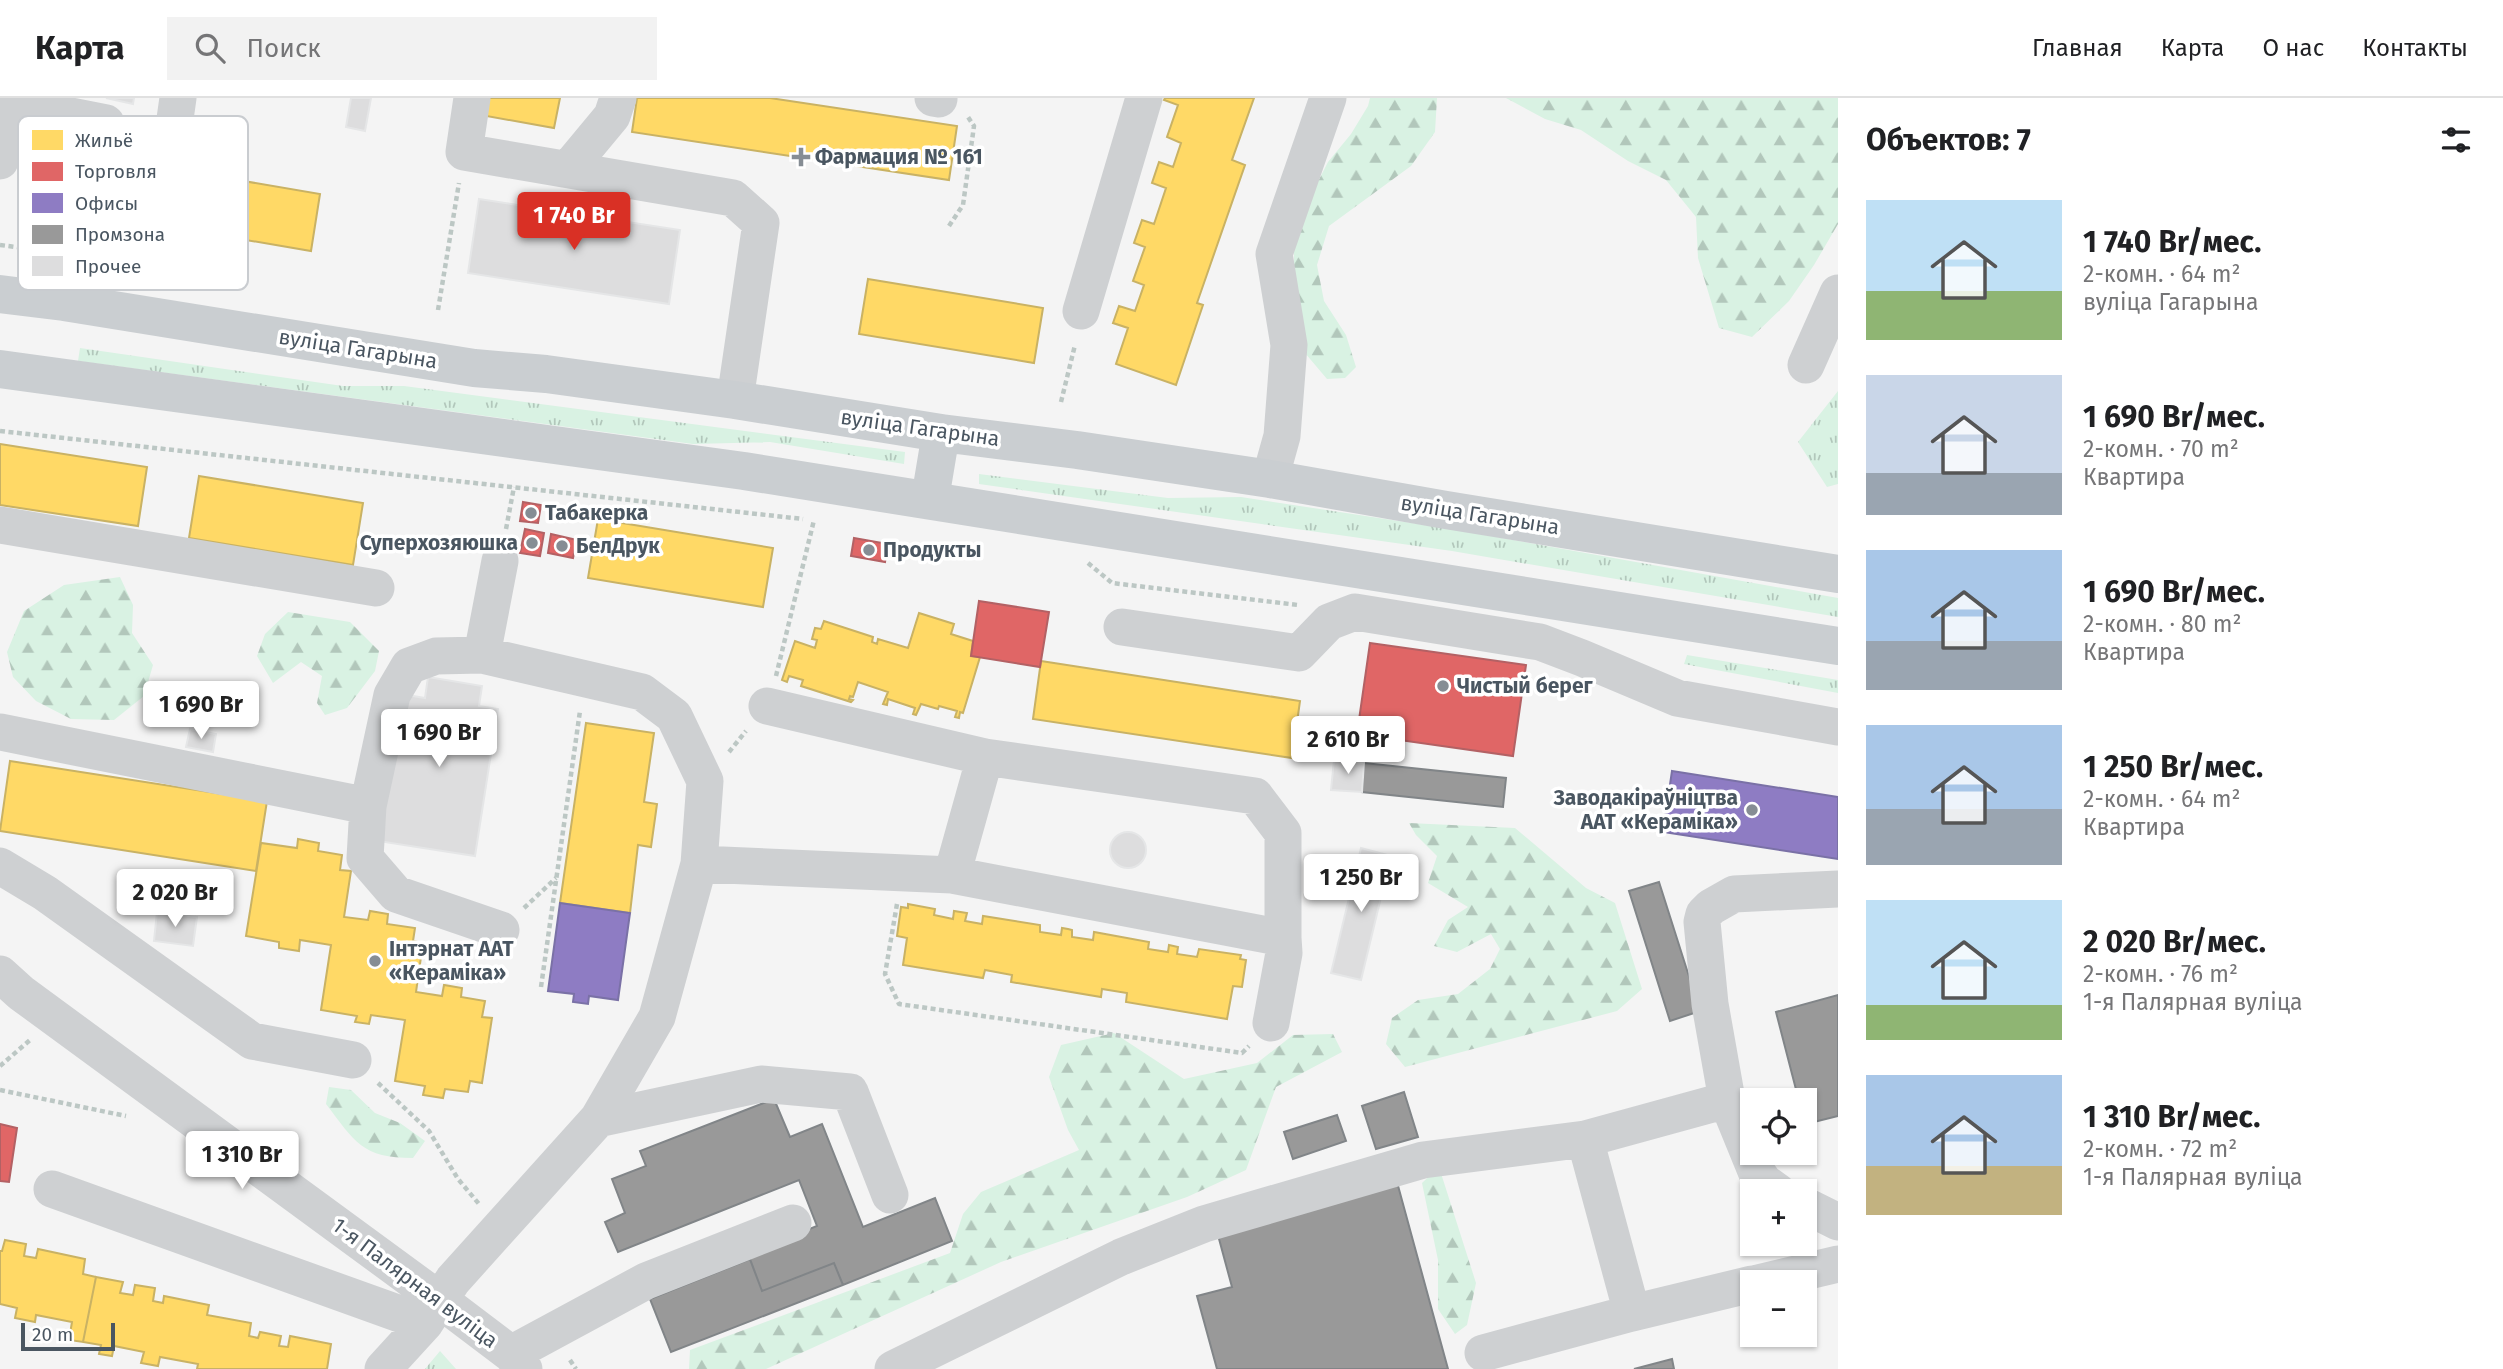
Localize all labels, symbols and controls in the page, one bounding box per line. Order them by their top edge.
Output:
search box [167,17,657,80]
text: Карта [35,28,125,68]
icon: search [191,29,229,67]
text: Поиск [247,33,321,64]
text: Главная [2032,34,2123,62]
text: Карта [2161,34,2224,62]
text: О нас [2262,34,2324,62]
text: Контакты [2362,34,2468,62]
legend [18,116,248,290]
icon: filters [2437,121,2475,159]
text: Объектов: 7 [1866,122,2031,158]
text: Жильё [75,129,133,152]
place label: Фармация № 161 [815,144,983,170]
marker: Фармация № 161 [793,149,809,165]
text: Торговля [75,160,157,183]
text: Офисы [75,192,138,215]
pin: 1 740 Br [502,192,646,252]
text: 1 740 Br [533,201,615,229]
text: Промзона [75,223,165,246]
text: 1 740 Br/мес. [2083,224,2261,260]
icon: home [1922,228,2006,312]
text: Прочее [75,255,141,278]
text: 2-комн. · 64 m² [2083,260,2241,288]
text: вуліца Гагарына [2083,288,2259,316]
street label: вуліца Гагарына [277,324,439,374]
text: 1 690 Br/мес. [2083,399,2265,435]
icon: home [1922,403,2006,487]
street label: вуліца Гагарына [839,404,1001,452]
text: 2-комн. · 70 m² [2083,435,2239,463]
text: Квартира [2083,463,2185,491]
street label: вуліца Гагарына [1399,490,1561,540]
place label: Табакерка [545,500,648,526]
marker: Табакерка [523,505,539,521]
place label: Суперхозяюшка [360,530,518,556]
place label: БелДрук [576,533,660,559]
marker: Суперхозяюшка [524,535,540,551]
place label: Продукты [883,537,981,563]
marker: БелДрук [554,538,570,554]
marker: Продукты [861,542,877,558]
text: 1 690 Br/мес. [2083,574,2265,610]
icon: home [1922,578,2006,662]
text: 2-комн. · 80 m² [2083,610,2242,638]
text: Квартира [2083,638,2185,666]
place label: Чистый берег [1457,673,1594,699]
marker: Чистый берег [1435,678,1451,694]
pin: 1 690 Br [129,682,273,741]
text: 1 690 Br [159,690,243,718]
pin: 1 690 Br [367,710,511,769]
pin: 2 610 Br [1276,716,1420,776]
text: 1 690 Br [397,718,481,746]
text: 2 610 Br [1307,725,1389,753]
text: 1 250 Br/мес. [2083,749,2263,785]
icon: home [1922,753,2006,837]
place label: Заводакіраўніцтва ААТ «Кераміка» [1552,785,1738,835]
text: 2-комн. · 64 m² [2083,785,2241,813]
marker: Заводакіраўніцтва ААТ «Кераміка» [1744,802,1760,818]
text: Квартира [2083,813,2185,841]
pin: 1 250 Br [1289,854,1433,914]
text: 1 250 Br [1320,863,1402,891]
pin: 2 020 Br [103,870,247,929]
text: 2 020 Br [133,878,217,906]
text: 2 020 Br/мес. [2083,924,2266,960]
icon: home [1922,928,2006,1012]
place label: Інтэрнат ААТ «Кераміка» [389,936,514,986]
marker: Інтэрнат ААТ «Кераміка» [367,953,383,969]
text: 2-комн. · 76 m² [2083,960,2238,988]
text: 1-я Палярная вуліца [2083,988,2303,1016]
map controls [1740,1088,1817,1347]
button: locate [1740,1088,1817,1165]
text: 1 310 Br/мес. [2083,1099,2260,1135]
icon: home [1922,1103,2006,1187]
pin: 1 310 Br [170,1132,314,1191]
text: 2-комн. · 72 m² [2083,1135,2237,1163]
text: 1 310 Br [202,1140,282,1168]
text: 1-я Палярная вуліца [2083,1163,2303,1191]
button: + [1740,1179,1817,1256]
street label: 1-я Палярная вуліца [327,1212,503,1354]
button: − [1740,1270,1817,1347]
scale bar [21,1320,116,1352]
text: 20 m [32,1323,73,1346]

